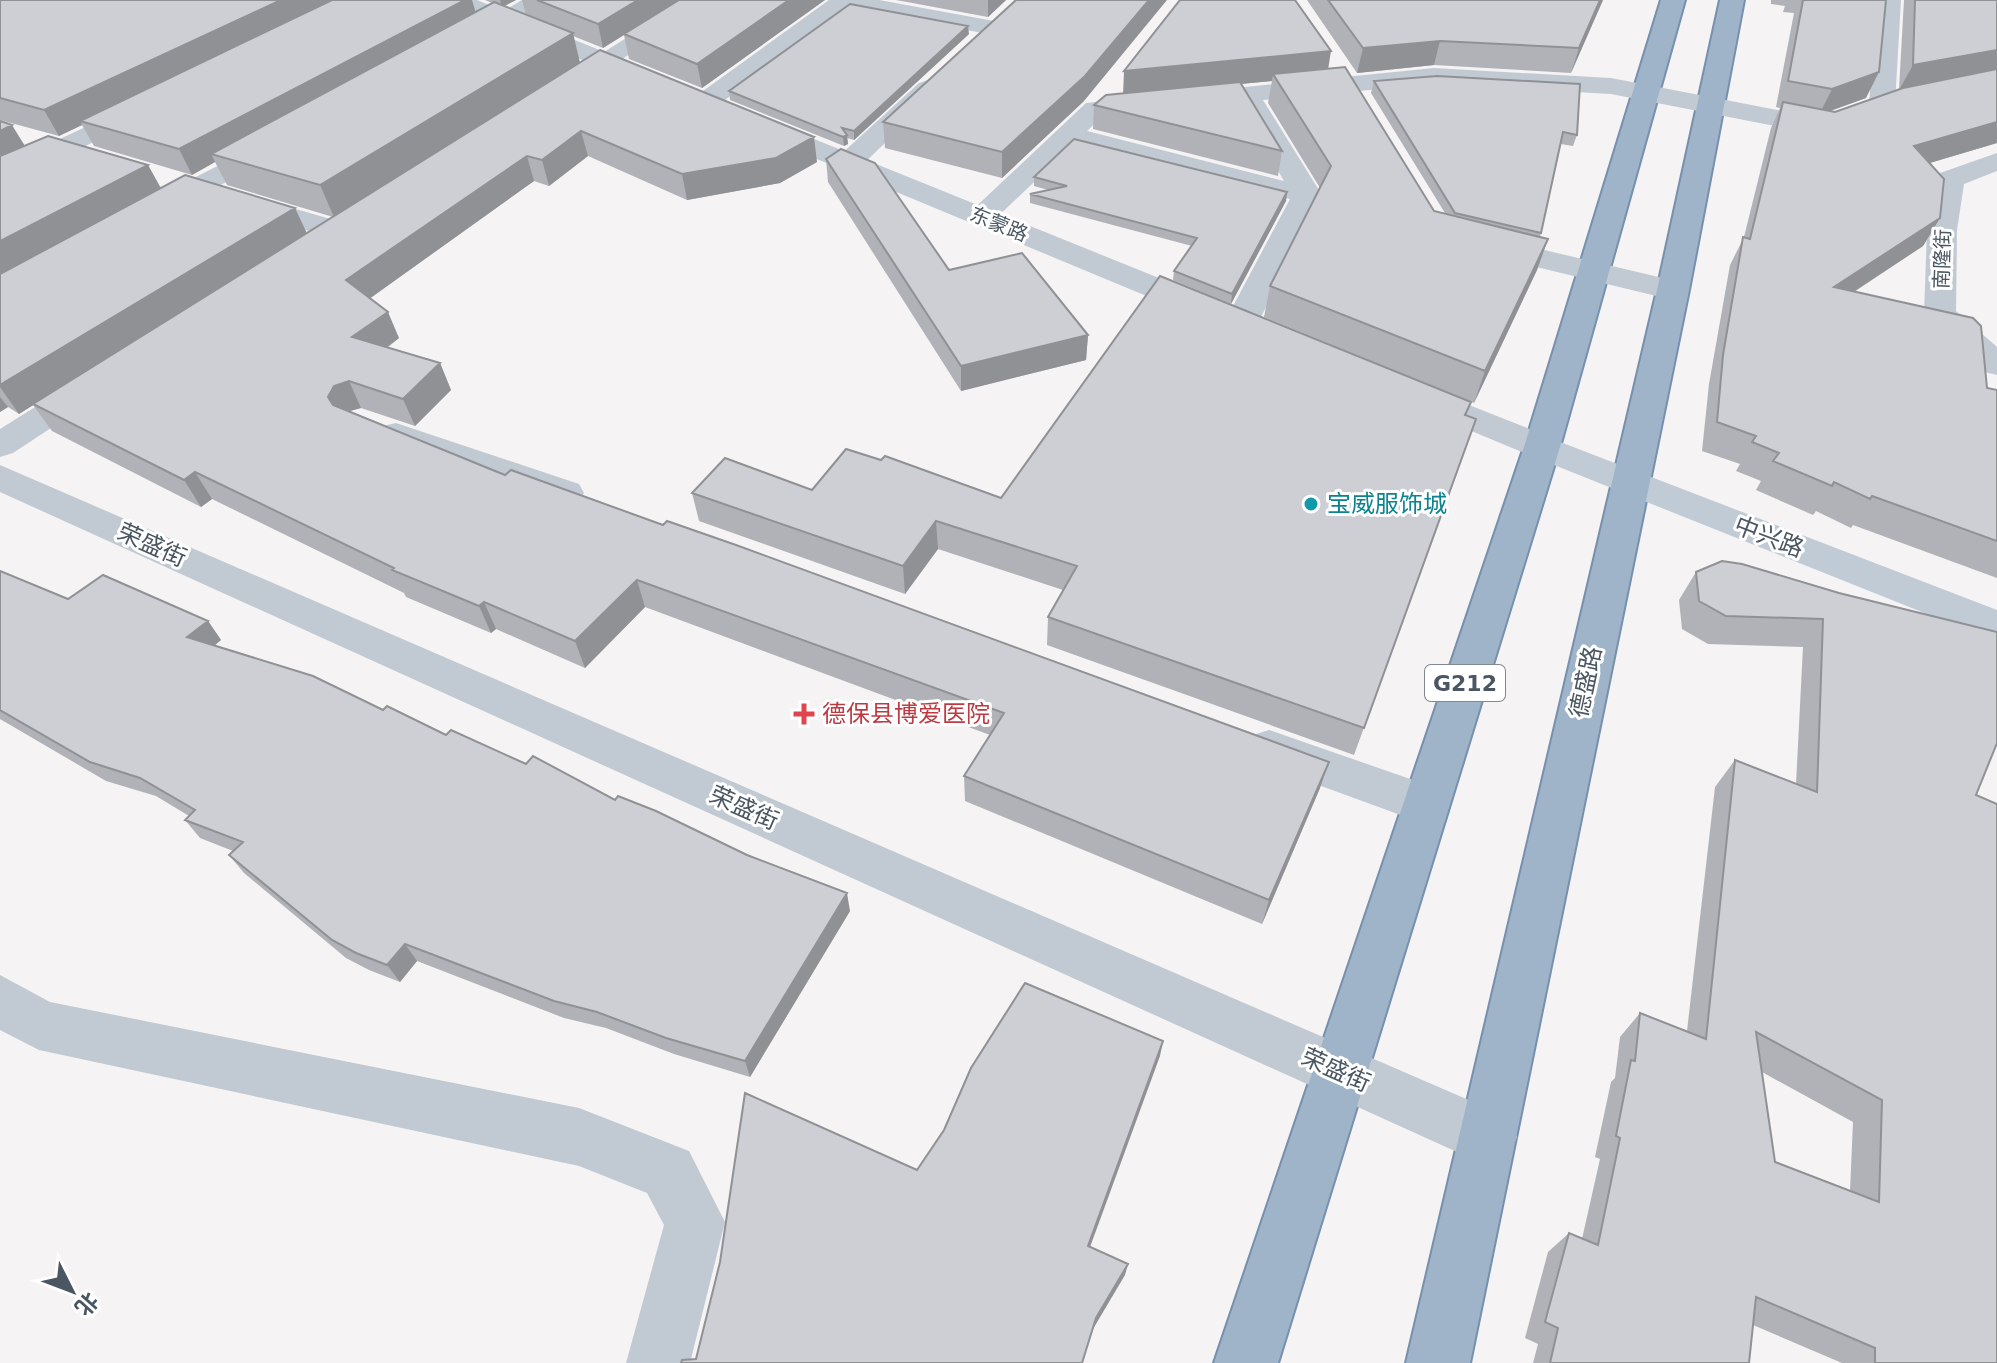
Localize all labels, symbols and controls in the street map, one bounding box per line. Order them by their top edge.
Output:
street label: 东蒙路 [967,202,1031,246]
street label: 南隆街 [1929,229,1955,289]
place label: 宝威服饰城 [1327,490,1447,518]
marker: 宝威服饰城 [1302,495,1320,513]
street label: 中兴路 [1730,511,1808,563]
street label: 荣盛街 [113,518,191,572]
street label: 德盛路 [1565,644,1607,720]
road number: G212 [1425,665,1505,701]
place label: 德保县博爱医院 [822,700,990,728]
marker: 德保县博爱医院 [793,703,815,725]
street label: 荣盛街 [705,781,783,835]
street label: 荣盛街 [1297,1043,1375,1097]
north arrow [32,1251,112,1331]
text: 北 [70,1288,103,1321]

